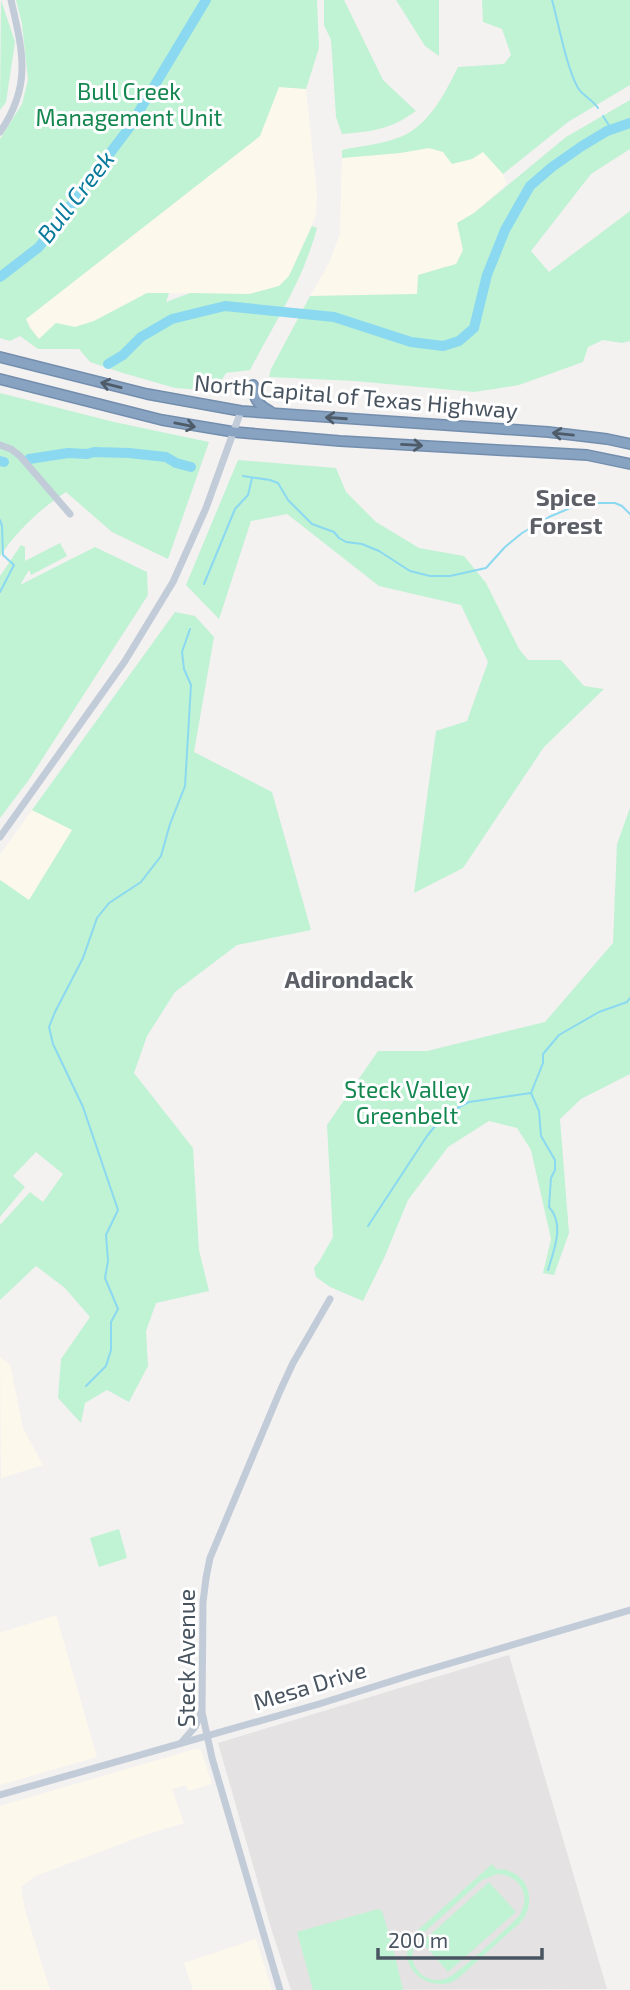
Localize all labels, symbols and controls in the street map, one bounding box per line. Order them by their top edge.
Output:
park label: Bull Creek Management Unit [36,77,223,131]
water label: Bull Creek [30,144,120,248]
street label: North Capital of Texas Highway [193,368,519,424]
one-way arrow [100,378,123,391]
one-way arrow [324,411,347,424]
one-way arrow [173,418,196,432]
one-way arrow [552,427,574,440]
one-way arrow [400,439,422,452]
district label: Spice Forest [529,482,603,539]
district label: Adirondack [285,964,414,993]
park label: Steck Valley Greenbelt [344,1075,470,1129]
street label: Steck Avenue [172,1589,200,1727]
street label: Mesa Drive [250,1655,370,1715]
scale bar [378,1916,542,1960]
text: 200 m [388,1927,448,1952]

